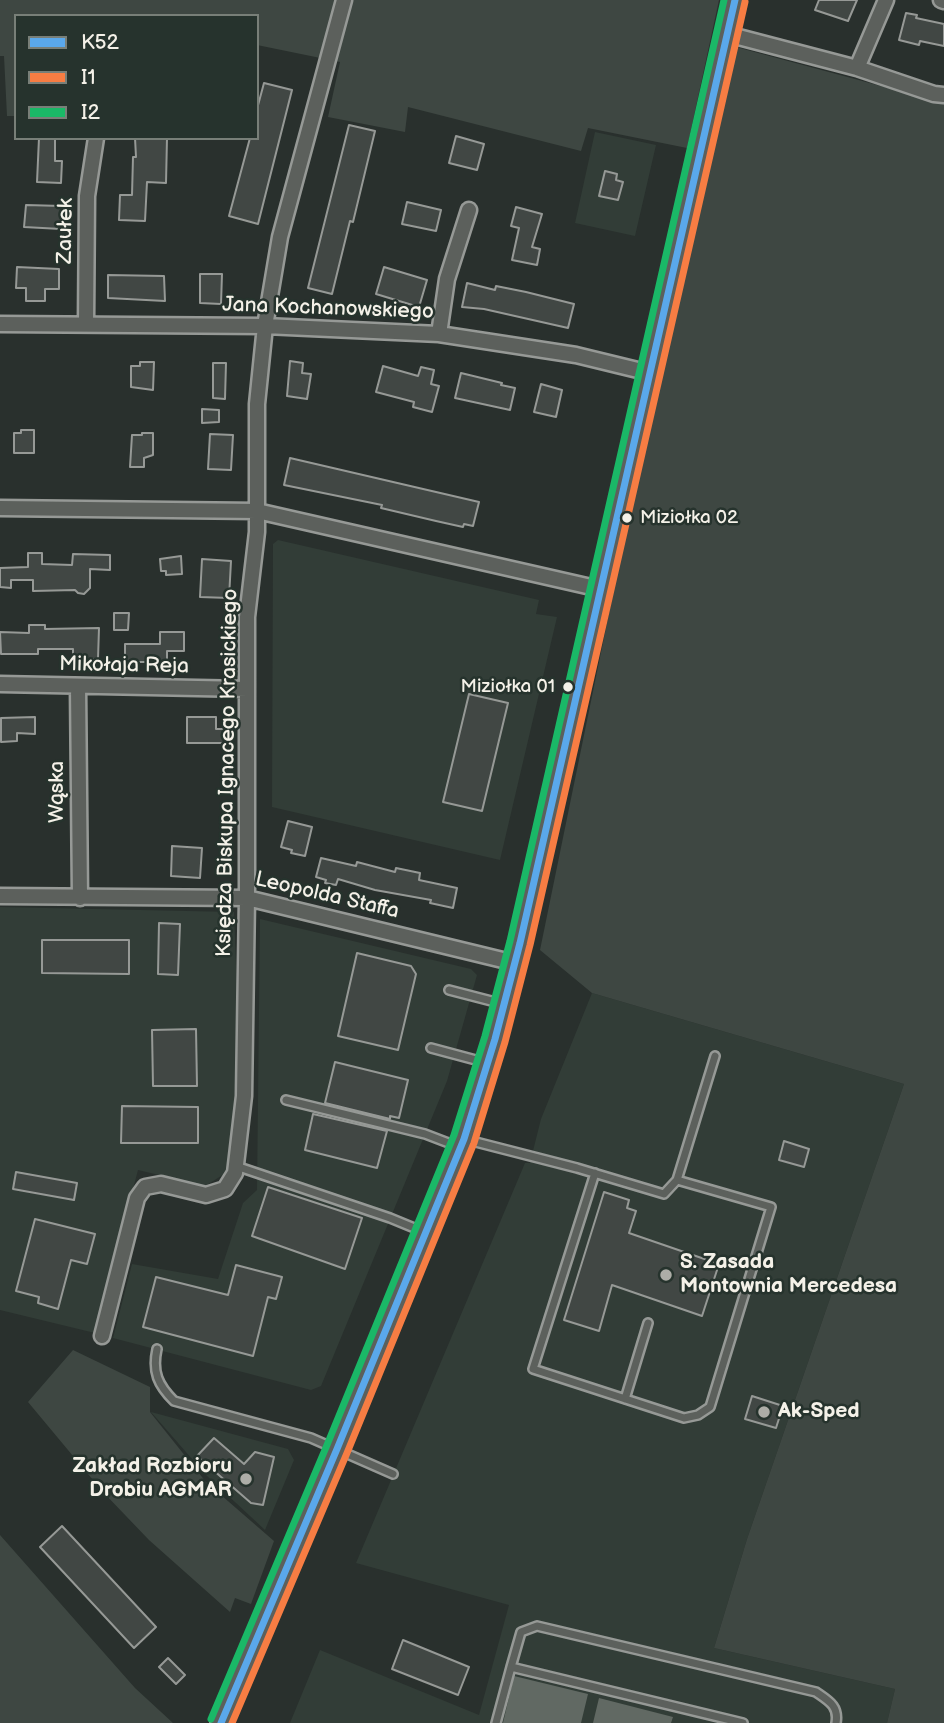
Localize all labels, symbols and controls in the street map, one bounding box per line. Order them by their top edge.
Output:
legend [14,14,259,140]
text: K52 [81,30,119,55]
text: I1 [81,65,96,90]
text: I2 [81,100,100,125]
street label: Zaułek [53,198,79,264]
street label: Jana Kochanowskiego [222,293,434,325]
place label: Miziołka 02 [640,507,738,529]
marker: Miziołka 02 [620,511,634,525]
street label: Księdza Biskupa Ignacego Krasickiego [212,589,244,957]
street label: Mikołaja Reja [59,652,189,680]
place label: Miziołka 01 [461,676,555,698]
marker: Miziołka 01 [561,680,575,694]
street label: Wąska [45,761,71,823]
street label: Leopolda Staffa [253,867,401,925]
place label: S. Zasada Montownia Mercedesa [680,1250,897,1300]
marker: S. Zasada Montownia Mercedesa [658,1267,674,1283]
place label: Ak-Sped [778,1399,860,1425]
marker: Ak-Sped [756,1404,772,1420]
place label: Zakład Rozbioru Drobiu AGMAR [73,1454,232,1504]
marker: Zakład Rozbioru Drobiu AGMAR [238,1471,254,1487]

